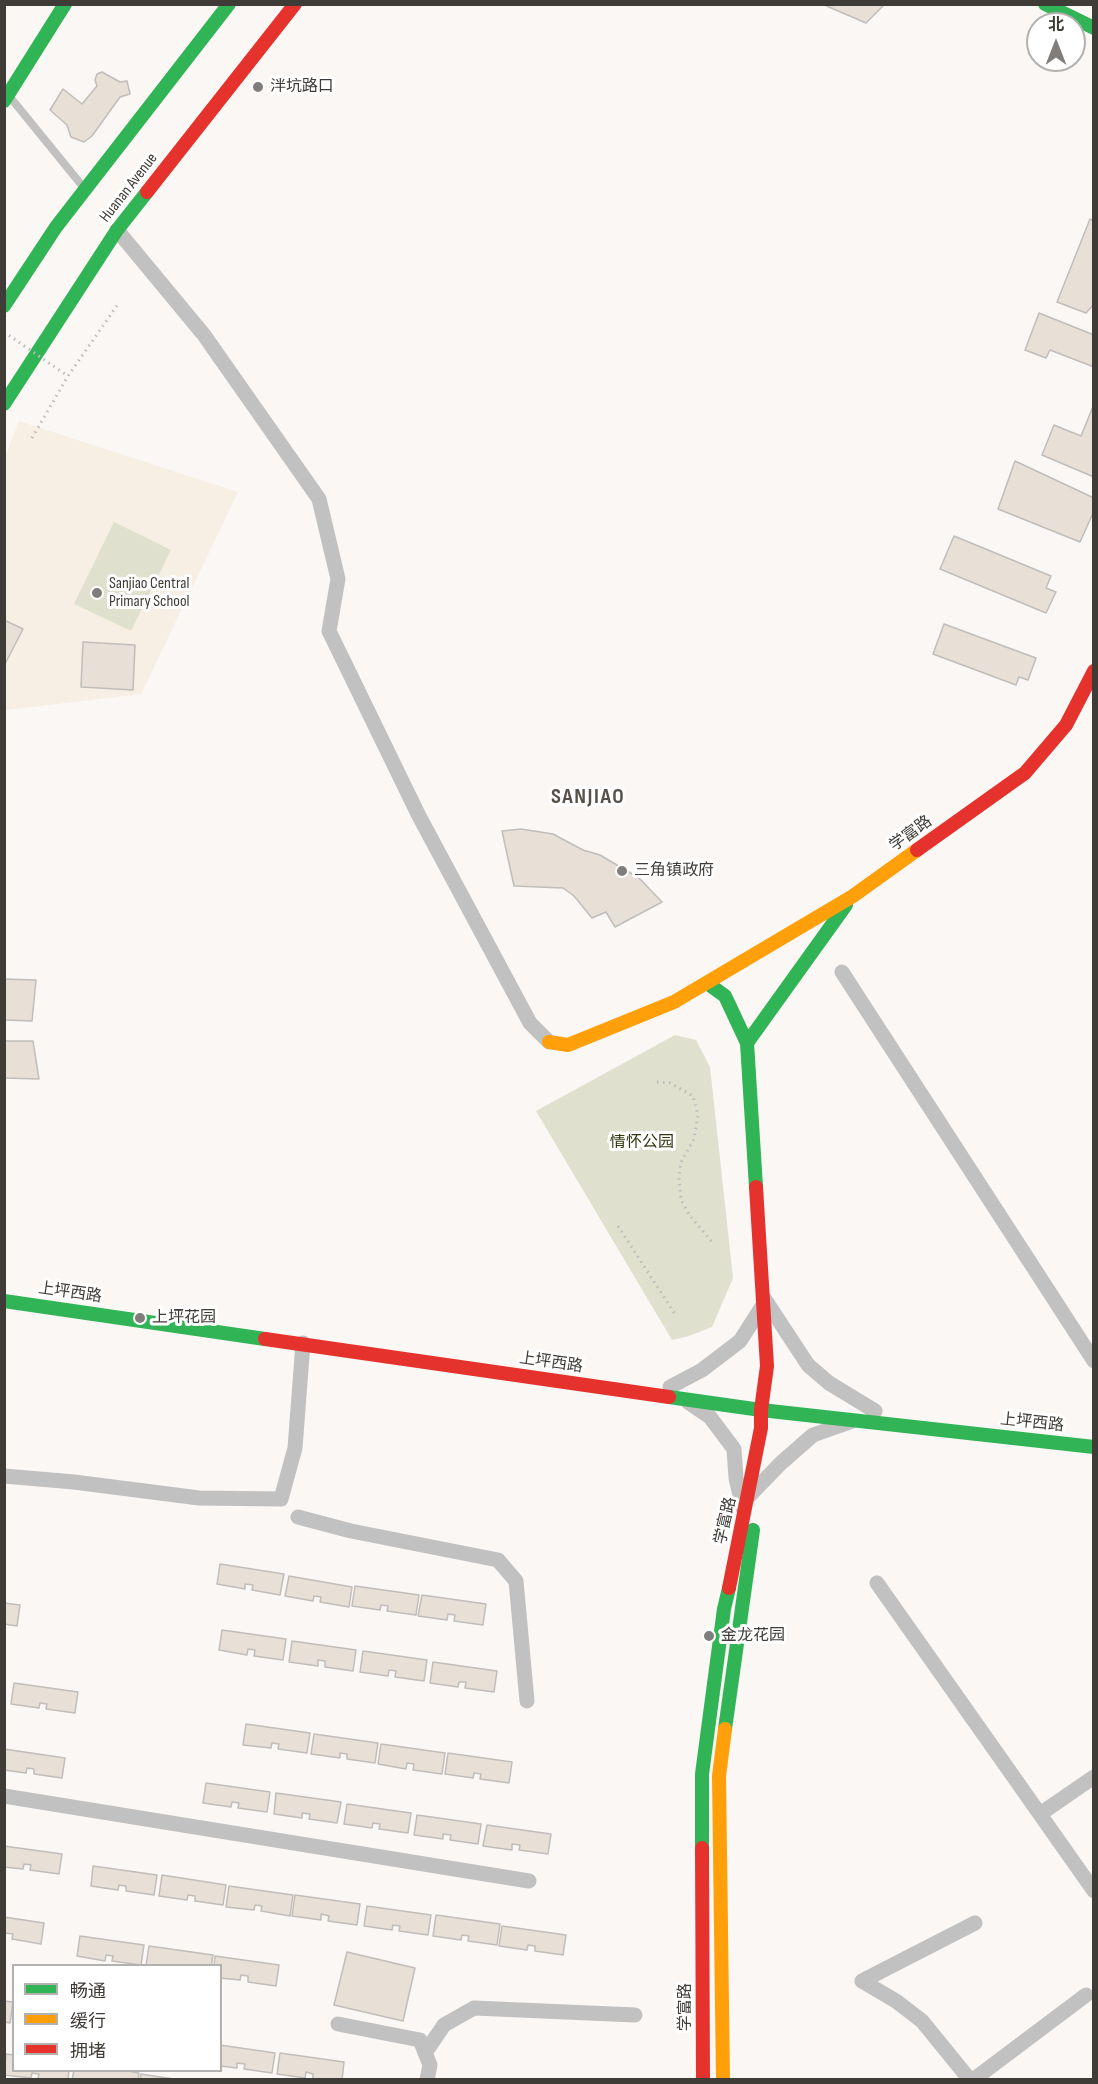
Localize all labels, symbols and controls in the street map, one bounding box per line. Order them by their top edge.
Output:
north arrow [1026,12,1086,72]
text: 北 [1048,16,1064,35]
place label: 泮坑路口 [270,77,334,97]
marker: 泮坑路口 [251,80,265,94]
street label: Huanan Avenue [96,150,162,226]
place label: Sanjiao Central Primary School [109,574,190,612]
marker: Sanjiao Central Primary School [90,586,104,600]
district label: SANJIAO [551,784,625,810]
street label: 学富路 [886,812,936,856]
place label: 三角镇政府 [634,861,714,881]
marker: 三角镇政府 [615,864,629,878]
park label: 情怀公园 [610,1133,674,1153]
street label: 上坪西路 [37,1279,103,1307]
place label: 上坪花园 [152,1308,216,1328]
marker: 上坪花园 [133,1311,147,1325]
street label: 上坪西路 [518,1349,584,1377]
street label: 上坪西路 [999,1410,1065,1436]
street label: 学富路 [711,1495,741,1547]
place label: 金龙花园 [721,1626,785,1646]
marker: 金龙花园 [702,1629,716,1643]
legend [12,1964,222,2072]
text: 畅通 [70,1981,106,2002]
street label: 学富路 [676,1983,696,2031]
text: 缓行 [70,2011,106,2032]
text: 拥堵 [70,2041,106,2062]

